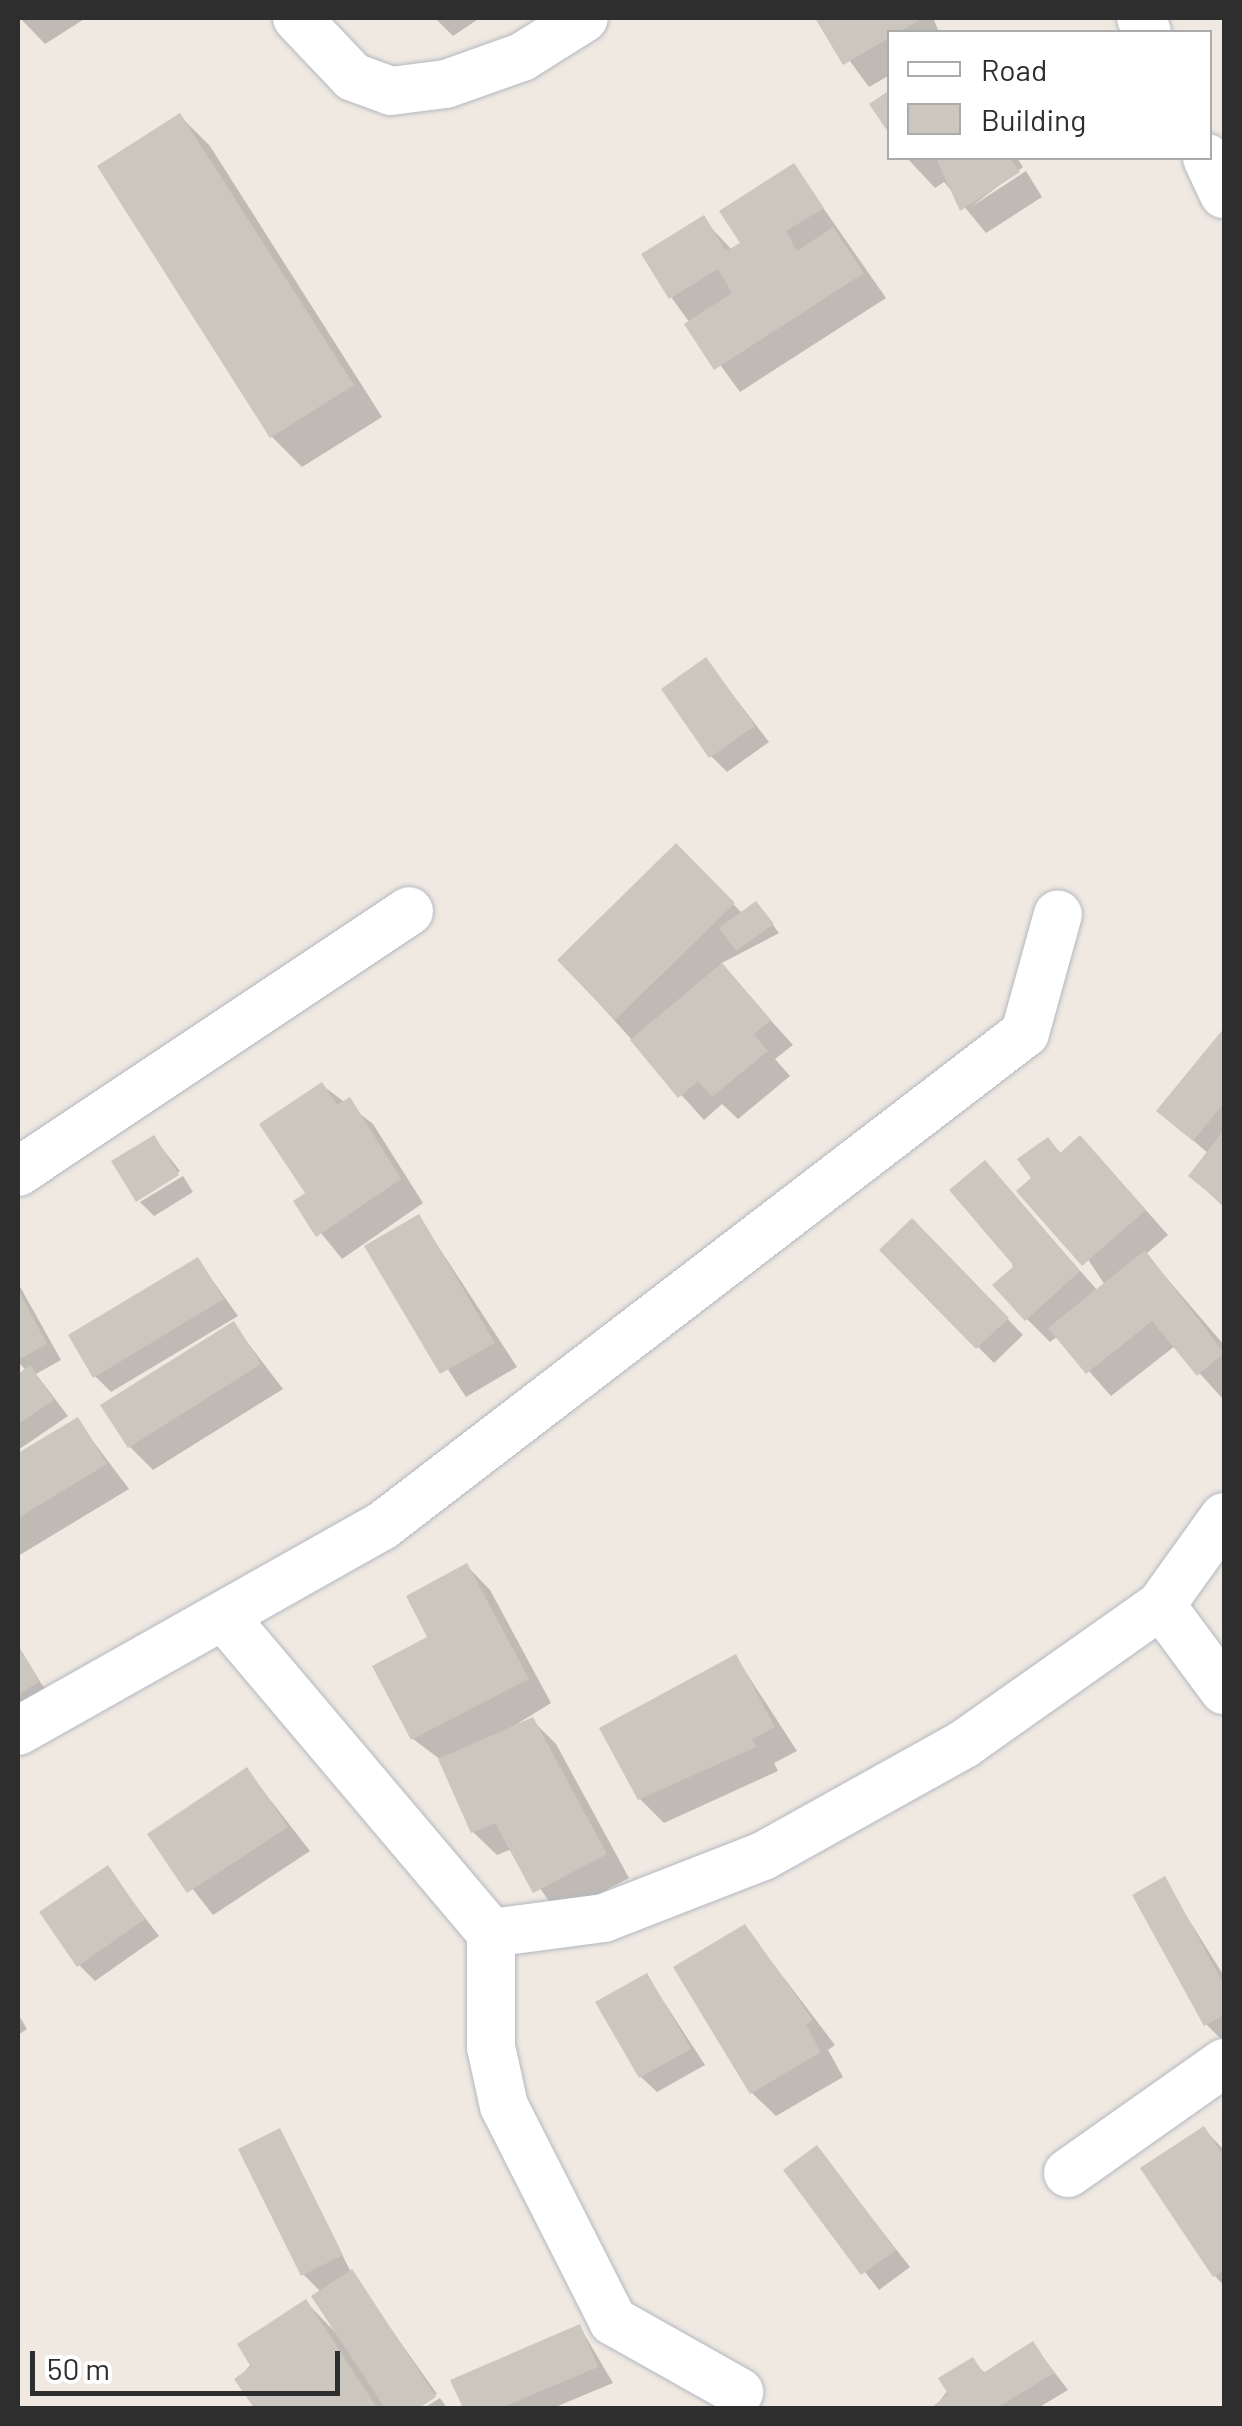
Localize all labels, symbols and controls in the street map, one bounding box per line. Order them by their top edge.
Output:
legend [887,30,1212,160]
text: Road [981,51,1047,87]
text: Building [981,101,1086,137]
scale bar [35,2331,345,2393]
text: 50 m [47,2350,110,2386]

